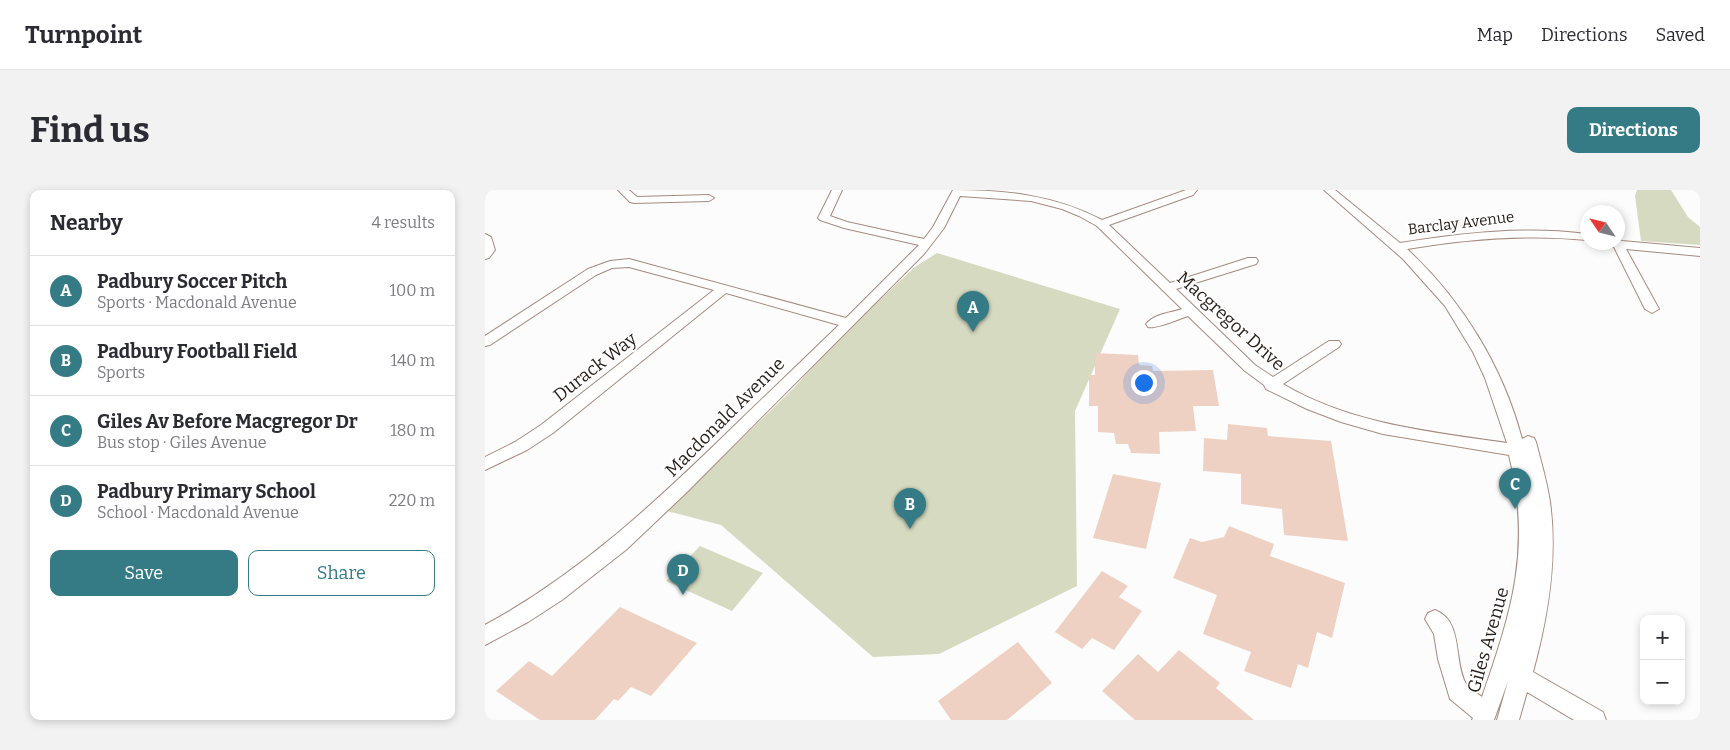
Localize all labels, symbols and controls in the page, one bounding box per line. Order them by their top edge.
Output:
text: Turnpoint [25,21,142,49]
text: Map [1477,24,1513,46]
text: Directions [1541,24,1628,46]
text: Saved [1656,24,1705,46]
button: Directions [1567,107,1700,153]
text: Find us [30,109,150,151]
north arrow [1580,205,1625,250]
street label: Barclay Avenue [1407,208,1515,238]
text: Nearby [50,210,123,236]
text: 4 results [372,213,435,232]
street label: Macgregor Drive [1172,267,1290,375]
text: Padbury Soccer Pitch [97,270,287,293]
text: A [60,281,72,300]
text: 100 m [390,281,435,300]
pin: A [957,291,989,332]
text: Sports · Macdonald Avenue [97,293,297,312]
street label: Durack Way [549,327,641,406]
text: Padbury Football Field [97,340,297,363]
text: B [61,351,71,370]
text: 140 m [390,351,435,370]
street label: Macdonald Avenue [661,353,789,481]
text: Sports [97,363,145,382]
your location [1131,370,1157,396]
text: Giles Av Before Macgregor Dr [97,410,358,433]
text: C [61,421,71,440]
text: 180 m [390,421,435,440]
text: Bus stop · Giles Avenue [97,433,267,452]
pin: C [1499,468,1531,509]
text: Padbury Primary School [97,480,316,503]
pin: B [894,488,926,529]
text: D [60,491,72,510]
text: 220 m [389,491,435,510]
text: School · Macdonald Avenue [97,503,299,522]
button: Save [50,550,238,596]
button: Share [248,550,435,596]
pin: D [667,554,699,595]
street label: Giles Avenue [1462,584,1514,696]
map controls [1640,615,1685,705]
button: + [1640,615,1685,660]
button: − [1640,660,1685,705]

